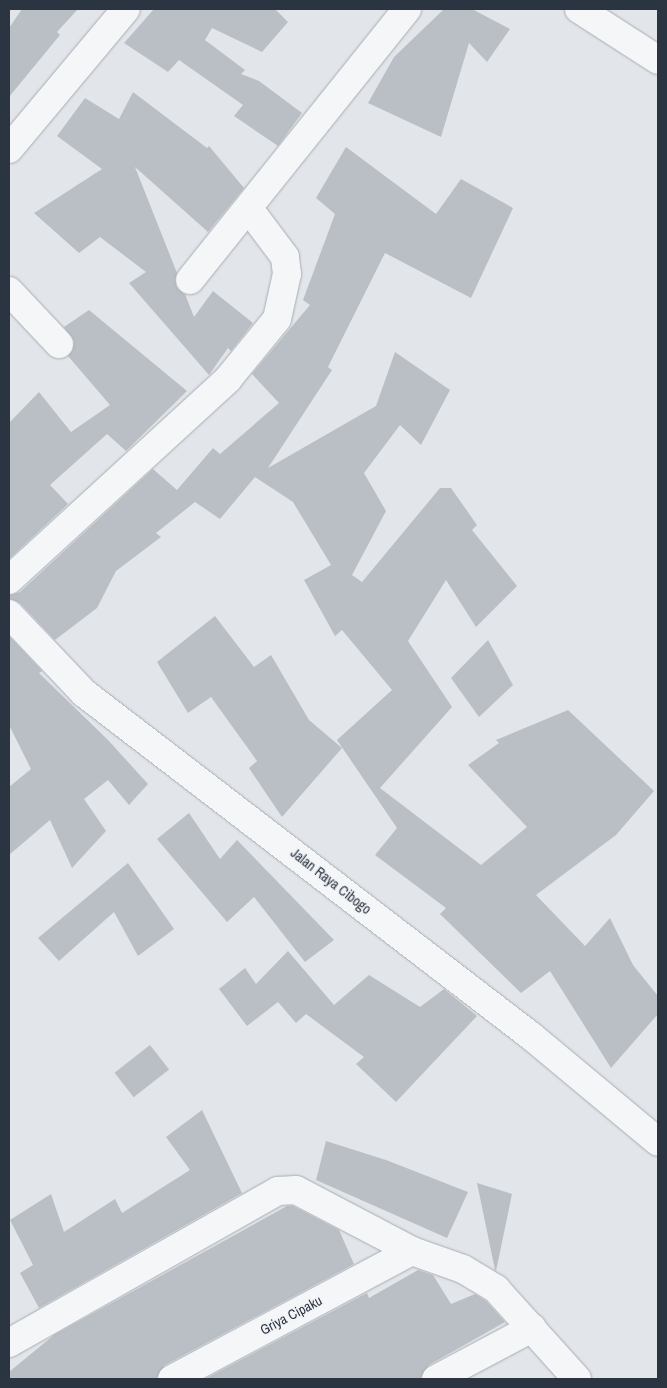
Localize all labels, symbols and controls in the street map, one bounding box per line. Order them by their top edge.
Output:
street label: Jalan Raya Cibogo [287,844,375,918]
street label: Griya Cipaku [257,1292,325,1338]

